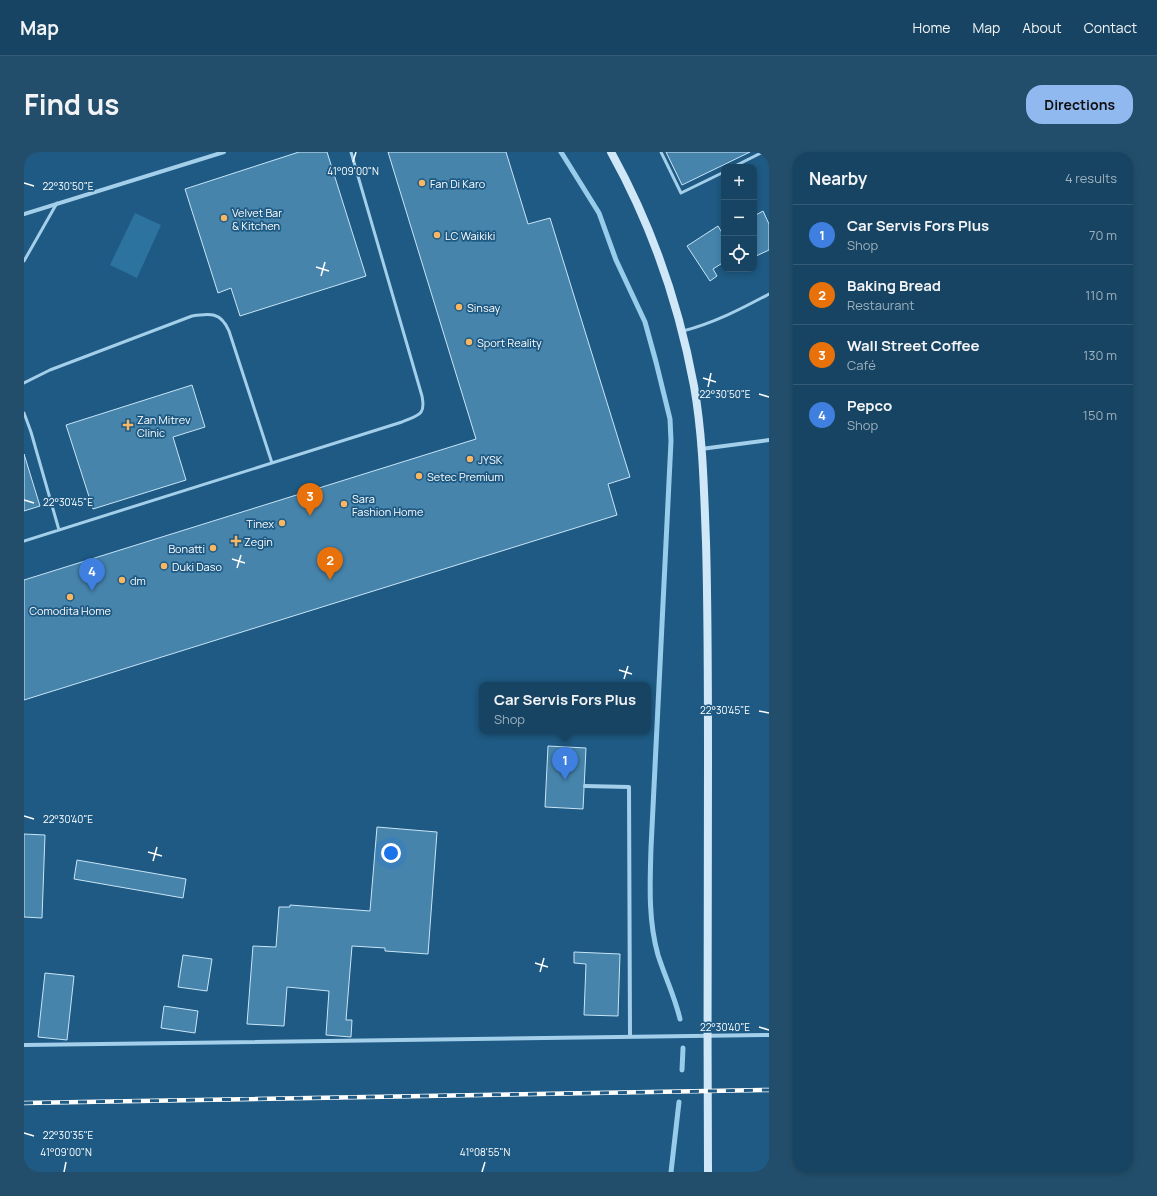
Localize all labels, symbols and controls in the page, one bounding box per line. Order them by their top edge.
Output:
text: Map [20,15,59,41]
text: Home [913,18,950,37]
text: Map [972,18,1000,37]
text: About [1022,18,1062,37]
text: Contact [1084,18,1137,37]
text: Find us [24,85,119,123]
button: Directions [1026,85,1133,124]
text: 41°09'00"N [327,164,379,178]
map controls [721,164,757,272]
button: + [721,164,757,200]
text: Nearby [809,167,867,190]
text: 4 results [1065,169,1117,187]
place label: Fan Di Karo [430,176,486,191]
marker: Fan Di Karo [417,178,427,188]
text: 22°30'50"E [42,179,94,193]
button: − [721,200,757,236]
place label: Velvet Bar & Kitchen [232,205,282,233]
marker: Velvet Bar & Kitchen [219,213,229,223]
text: Car Servis Fors Plus [847,215,989,236]
text: 1 [819,226,825,244]
text: 70 m [1089,226,1117,244]
place label: LC Waikiki [445,228,495,243]
marker: LC Waikiki [432,230,442,240]
button: locate [721,236,757,272]
text: Shop [847,236,878,254]
text: Baking Bread [847,275,941,296]
text: 2 [818,286,826,304]
text: 110 m [1085,286,1117,304]
text: Restaurant [847,296,914,314]
place label: Sinsay [467,300,500,315]
marker: Sinsay [454,302,464,312]
place label: Sport Reality [477,335,542,350]
text: Wall Street Coffee [847,335,980,356]
marker: Sport Reality [464,337,474,347]
text: 3 [818,346,826,364]
text: 130 m [1083,346,1117,364]
text: Café [847,356,876,374]
text: 22°30'50"E [699,387,751,401]
text: Pepco [847,395,892,416]
text: 4 [818,406,826,424]
text: 150 m [1083,406,1117,424]
place label: Zan Mitrev Clinic [137,412,191,440]
text: Shop [847,416,878,434]
marker: Zan Mitrev Clinic [122,419,134,431]
place label: JYSK [478,452,503,467]
marker: JYSK [465,454,475,464]
place label: Setec Premium [427,469,504,484]
marker: Setec Premium [414,471,424,481]
pin: 3 [297,483,323,516]
place label: Sara Fashion Home [352,491,424,519]
text: 22°30'45"E [43,495,93,509]
marker: Sara Fashion Home [339,499,349,509]
place label: Tinex [246,516,274,531]
marker: Tinex [277,518,287,528]
place label: Zegin [244,534,273,549]
marker: Zegin [231,536,241,546]
place label: Bonatti [168,541,205,556]
marker: Bonatti [208,543,218,553]
pin: 2 [317,547,343,580]
pin: 4 [79,558,105,591]
place label: Duki Daso [172,559,222,574]
marker: Duki Daso [159,561,169,571]
place label: dm [130,573,146,588]
marker: dm [117,575,127,585]
marker: Comodita Home [65,592,75,602]
place label: Comodita Home [29,603,111,618]
popup [479,682,651,734]
text: Car Servis Fors Plus [494,689,636,710]
text: 22°30'45"E [700,703,750,717]
text: Shop [494,710,525,728]
pin: 1 [552,747,578,780]
text: 22°30'40"E [43,812,93,826]
your location [381,843,401,863]
text: 22°30'40"E [700,1020,750,1034]
text: 22°30'35"E [43,1128,94,1142]
text: 41°09'00"N [40,1145,92,1159]
text: 41°08'55"N [460,1145,510,1159]

